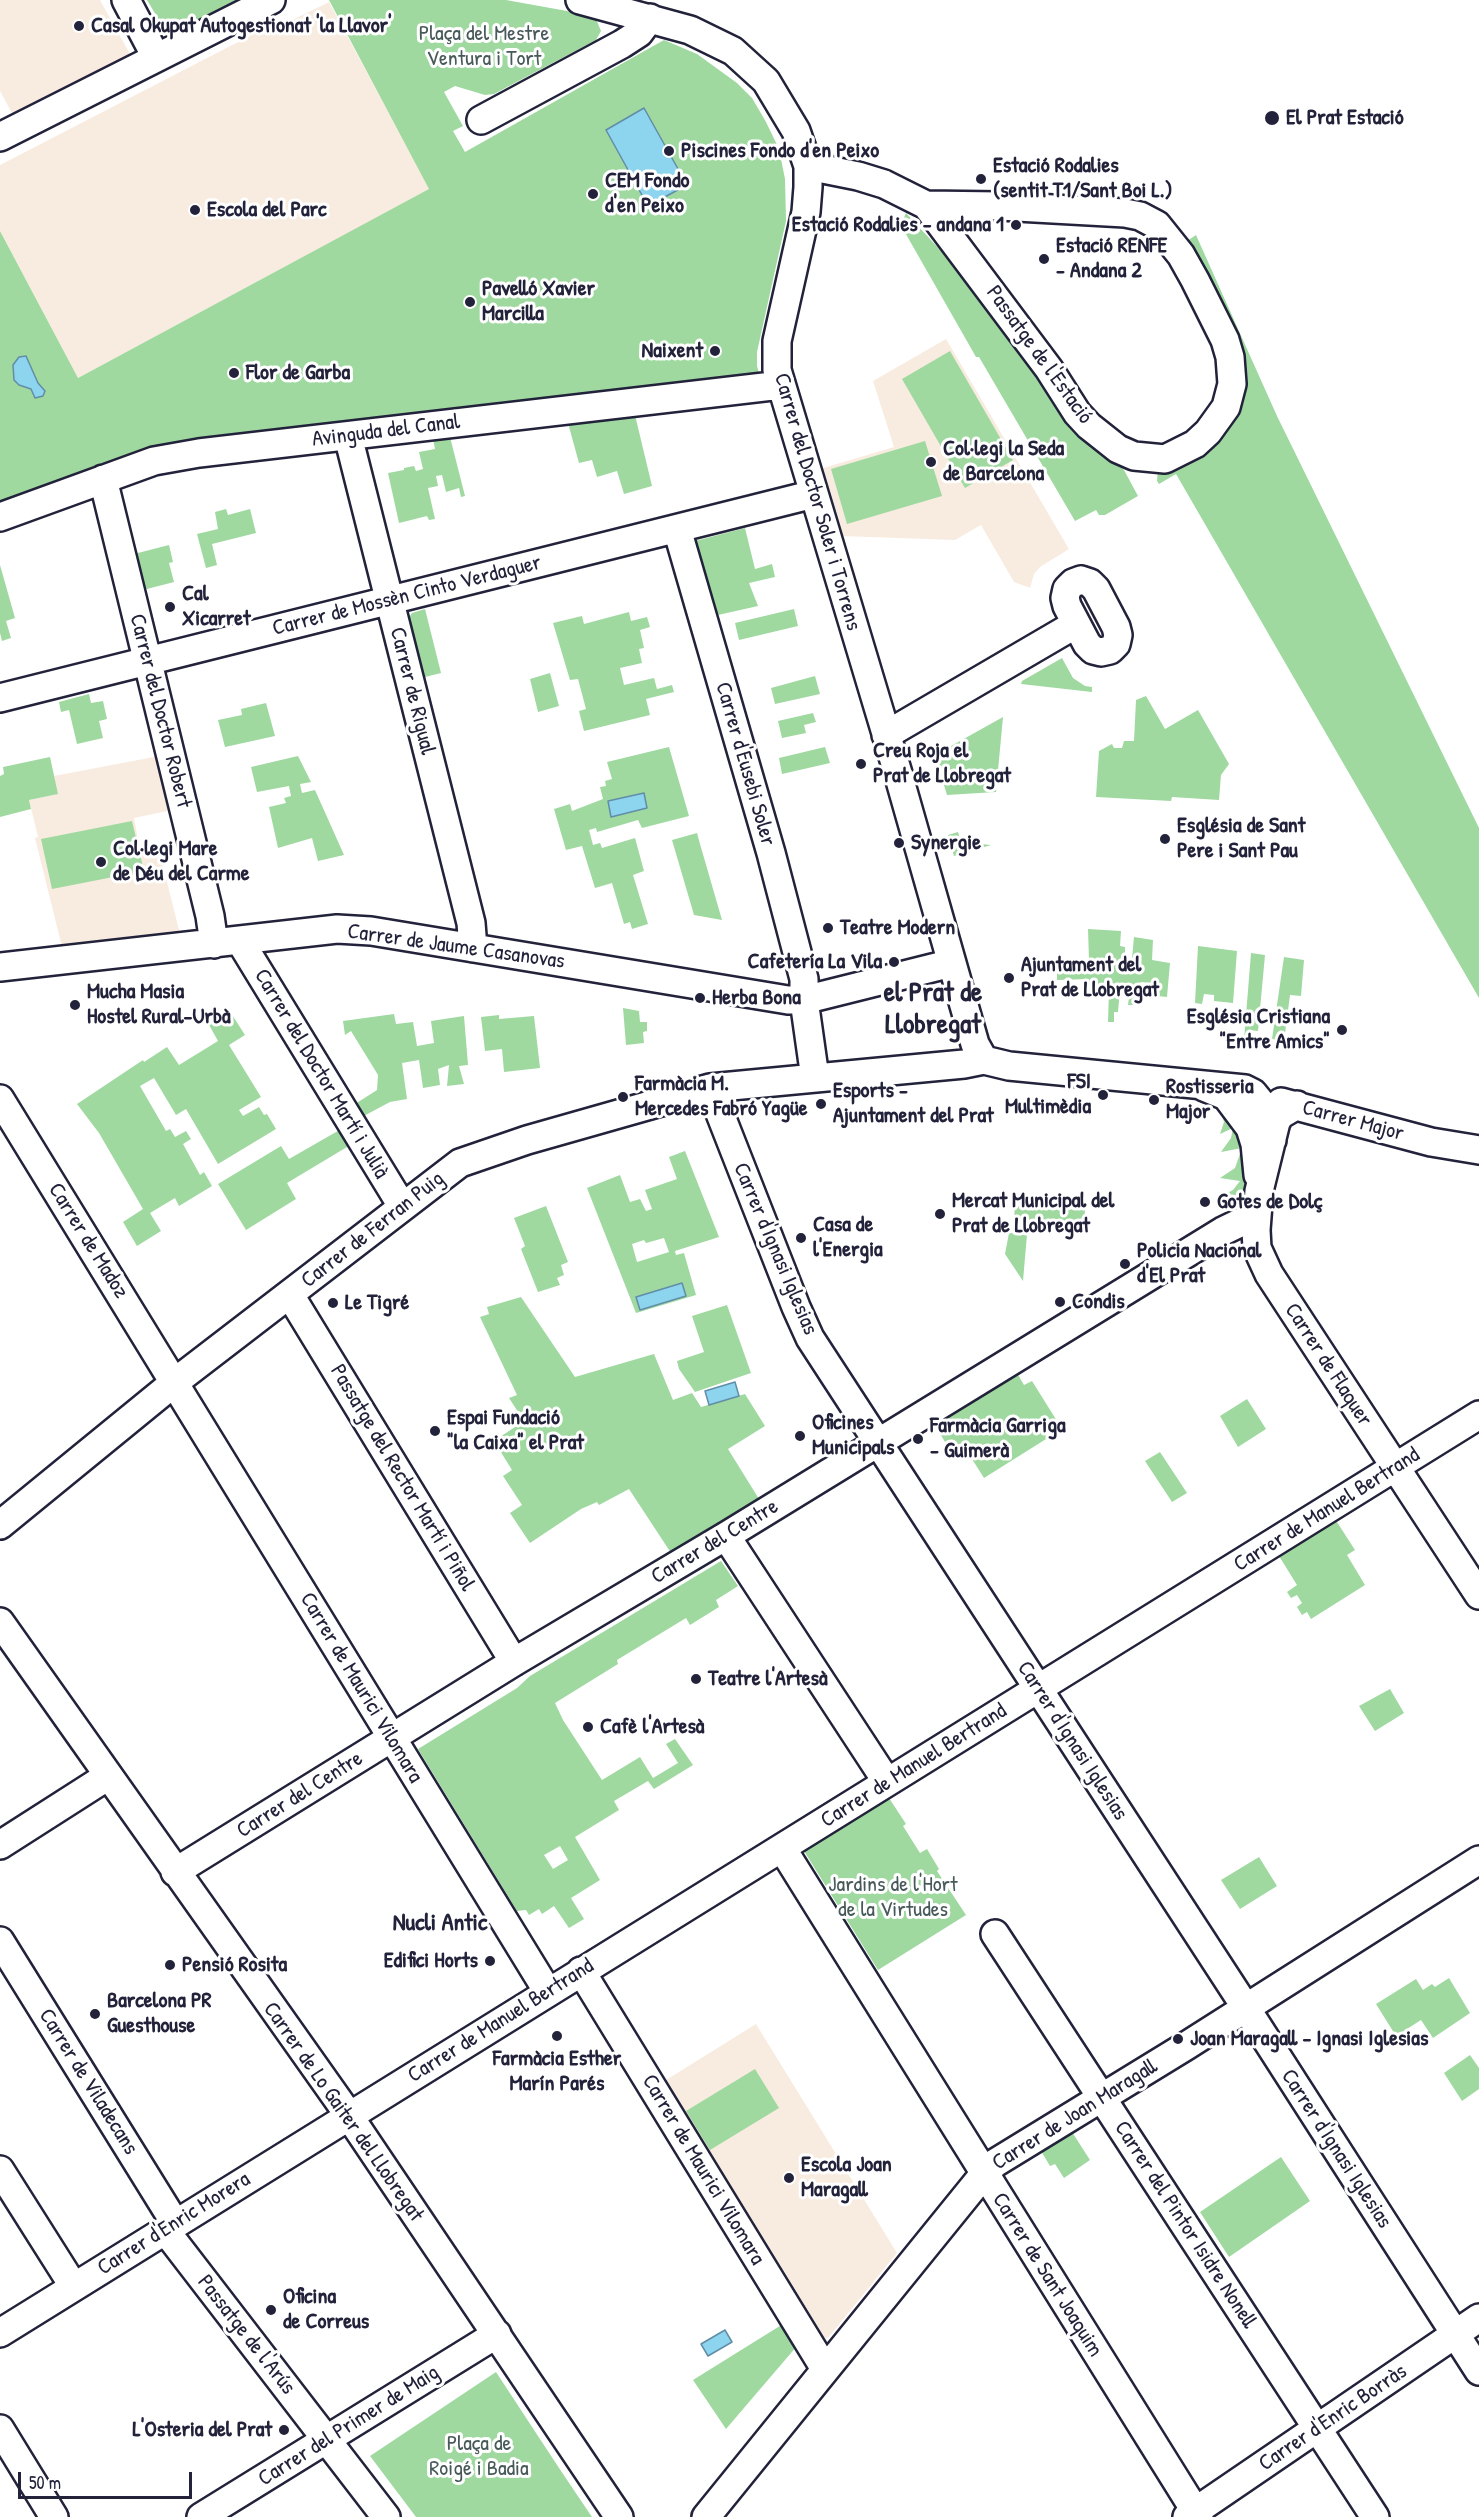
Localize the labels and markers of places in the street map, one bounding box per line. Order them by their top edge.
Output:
place label: Casal Okupat Autogestionat 'la Llavor' [91,13,392,39]
marker: Casal Okupat Autogestionat 'la Llavor' [72,19,86,33]
place label: El Prat Estació [1286,105,1404,131]
marker: El Prat Estació [1263,109,1281,127]
place label: Piscines Fondo d'en Peixo [681,138,879,164]
marker: Piscines Fondo d'en Peixo [662,144,676,158]
place label: Estació Rodalies (sentit T1/Sant Boi L.) [993,153,1172,204]
place label: CEM Fondo d'en Peixo [605,168,689,220]
marker: Estació Rodalies (sentit T1/Sant Boi L.) [974,172,988,186]
marker: CEM Fondo d'en Peixo [586,187,600,201]
place label: Escola del Parc [207,197,327,223]
marker: Escola del Parc [188,203,202,217]
place label: Estació Rodalies - andana 1 [792,212,1004,238]
marker: Estació Rodalies - andana 1 [1009,218,1023,232]
place label: Estació RENFE - Andana 2 [1056,233,1167,284]
marker: Estació RENFE - Andana 2 [1037,252,1051,266]
place label: Pavelló Xavier Marcilla [482,276,595,328]
marker: Pavelló Xavier Marcilla [463,295,477,309]
place label: Naixent [642,338,703,364]
marker: Naixent [708,344,722,358]
place label: Flor de Garba [246,360,350,386]
marker: Flor de Garba [227,366,241,380]
place label: Col·legi la Seda de Barcelona [943,436,1064,488]
marker: Col·legi la Seda de Barcelona [924,455,938,469]
place label: Cal Xicarret [182,581,251,632]
marker: Cal Xicarret [163,600,177,614]
place label: Creu Roja el Prat de Llobregat [873,738,1011,790]
marker: Creu Roja el Prat de Llobregat [854,757,868,771]
place label: Església de Sant Pere i Sant Pau [1177,813,1305,864]
place label: Synergie [911,830,981,856]
marker: Església de Sant Pere i Sant Pau [1158,832,1172,846]
place label: Col·legi Mare de Déu del Carme [113,836,250,888]
marker: Synergie [892,836,906,850]
marker: Col·legi Mare de Déu del Carme [94,855,108,869]
place label: Teatre Modern [840,915,955,941]
marker: Teatre Modern [821,921,835,935]
place label: Cafetería La Vila [748,949,882,975]
place label: Ajuntament del Prat de Llobregat [1021,952,1159,1004]
marker: Cafetería La Vila [887,955,901,969]
marker: Ajuntament del Prat de Llobregat [1002,971,1016,985]
place label: Mucha Masia Hostel Rural-Urbà [87,979,231,1030]
place label: Herba Bona [712,985,801,1011]
marker: Herba Bona [693,991,707,1005]
marker: Mucha Masia Hostel Rural-Urbà [68,998,82,1012]
place label: Església Cristiana "Entre Amics" [1187,1004,1330,1056]
marker: Església Cristiana "Entre Amics" [1335,1023,1349,1037]
place label: FSI Multimèdia [1005,1069,1091,1120]
place label: Farmàcia M. Mercedes Fabró Yagüe [635,1071,808,1122]
place label: Rostisseria Major [1166,1074,1254,1126]
place label: Esports - Ajuntament del Prat [833,1078,994,1130]
marker: FSI Multimèdia [1096,1088,1110,1102]
marker: Farmàcia M. Mercedes Fabró Yagüe [616,1090,630,1104]
marker: Rostisseria Major [1147,1093,1161,1107]
marker: Esports - Ajuntament del Prat [814,1097,828,1111]
place label: Mercat Municipal del Prat de Llobregat [952,1188,1114,1240]
place label: Gotes de Dolç [1217,1189,1322,1215]
marker: Gotes de Dolç [1198,1195,1212,1209]
marker: Mercat Municipal del Prat de Llobregat [933,1207,947,1221]
place label: Casa de l'Energia [813,1212,883,1264]
marker: Casa de l'Energia [794,1231,808,1245]
place label: Policia Nacional d'El Prat [1137,1238,1261,1290]
marker: Policia Nacional d'El Prat [1118,1257,1132,1271]
place label: Condis [1072,1289,1125,1315]
place label: Le Tigré [345,1290,409,1316]
marker: Condis [1053,1295,1067,1309]
marker: Le Tigré [326,1296,340,1310]
place label: Espai Fundació "la Caixa" el Prat [447,1405,584,1456]
place label: Oficines Municipals [812,1410,895,1462]
place label: Farmàcia Garriga - Guimerà [930,1413,1066,1464]
marker: Espai Fundació "la Caixa" el Prat [428,1424,442,1438]
marker: Oficines Municipals [793,1429,807,1443]
marker: Farmàcia Garriga - Guimerà [911,1432,925,1446]
place label: Teatre l'Artesà [708,1666,828,1692]
marker: Teatre l'Artesà [689,1672,703,1686]
place label: Cafè l'Artesà [600,1714,704,1740]
marker: Cafè l'Artesà [581,1720,595,1734]
place label: Edifici Horts [384,1948,478,1974]
place label: Pensió Rosita [182,1952,287,1978]
marker: Edifici Horts [483,1954,497,1968]
marker: Pensió Rosita [163,1958,177,1972]
place label: Barcelona PR Guesthouse [107,1988,211,2040]
marker: Barcelona PR Guesthouse [88,2007,102,2021]
place label: Joan Maragall - Ignasi Iglesias [1190,2026,1428,2052]
marker: Farmàcia Esther Marín Parés [550,2029,564,2043]
marker: Joan Maragall - Ignasi Iglesias [1171,2032,1185,2046]
place label: Farmàcia Esther Marín Parés [493,2046,621,2098]
place label: Escola Joan Maragall [801,2152,892,2204]
marker: Escola Joan Maragall [782,2171,796,2185]
place label: Oficina de Correus [283,2284,369,2336]
marker: Oficina de Correus [264,2303,278,2317]
place label: L'Osteria del Prat [133,2417,272,2443]
marker: L'Osteria del Prat [277,2423,291,2437]

